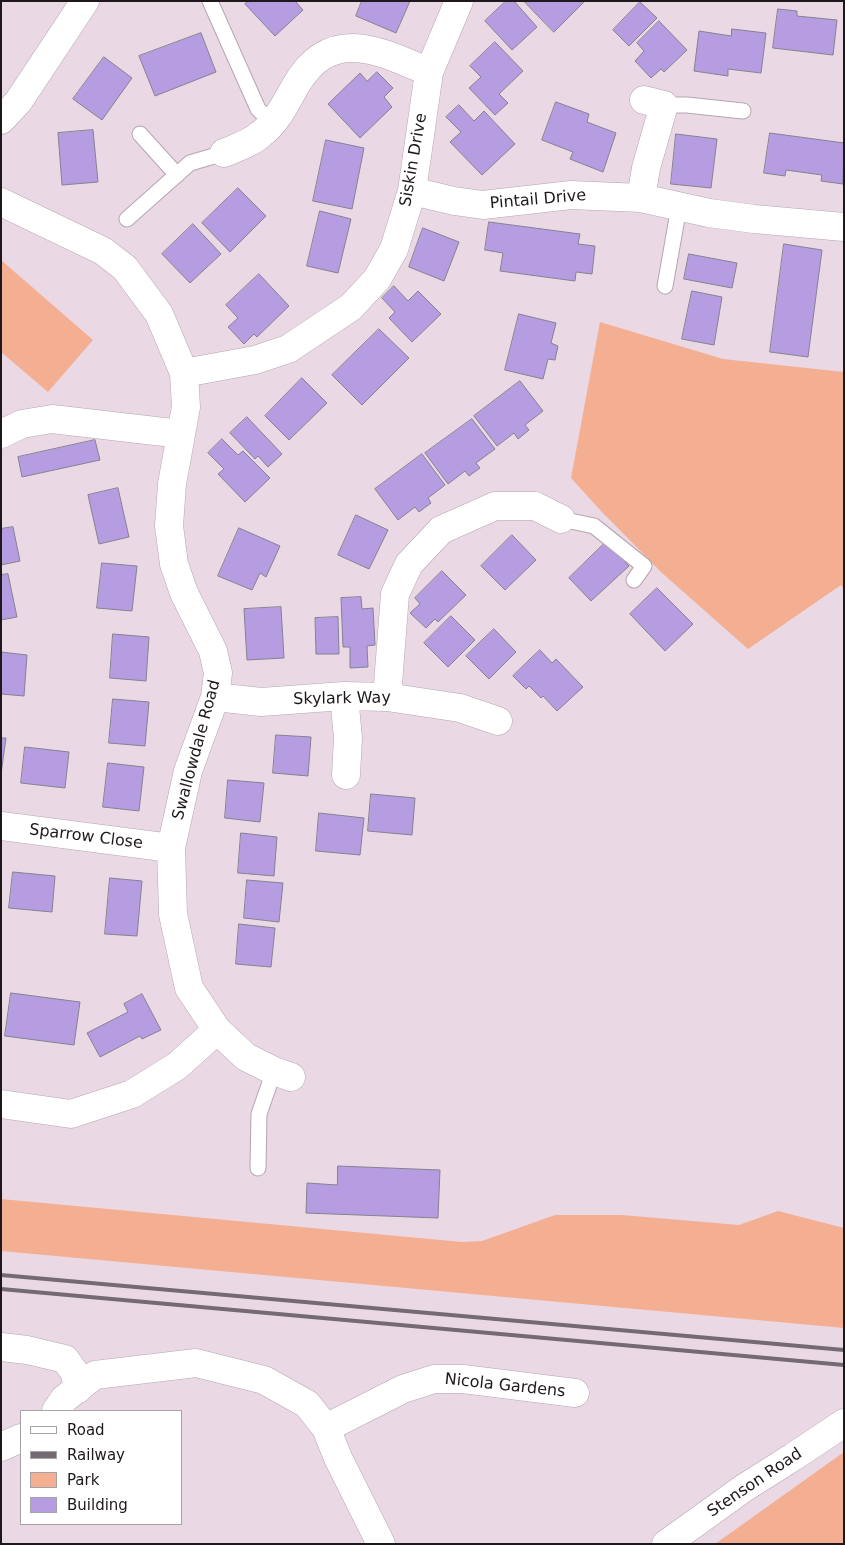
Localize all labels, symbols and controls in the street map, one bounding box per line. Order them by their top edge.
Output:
street label: Siskin Drive [396,112,432,208]
street label: Pintail Drive [489,186,587,214]
street label: Swallowdale Road [169,678,225,822]
street label: Skylark Way [293,689,391,709]
street label: Sparrow Close [28,821,144,853]
street label: Nicola Gardens [444,1370,566,1402]
legend [20,1410,182,1525]
text: Road [67,1421,105,1439]
street label: Stenson Road [704,1444,806,1522]
text: Railway [67,1446,125,1464]
text: Park [67,1471,99,1489]
text: Building [67,1496,128,1514]

